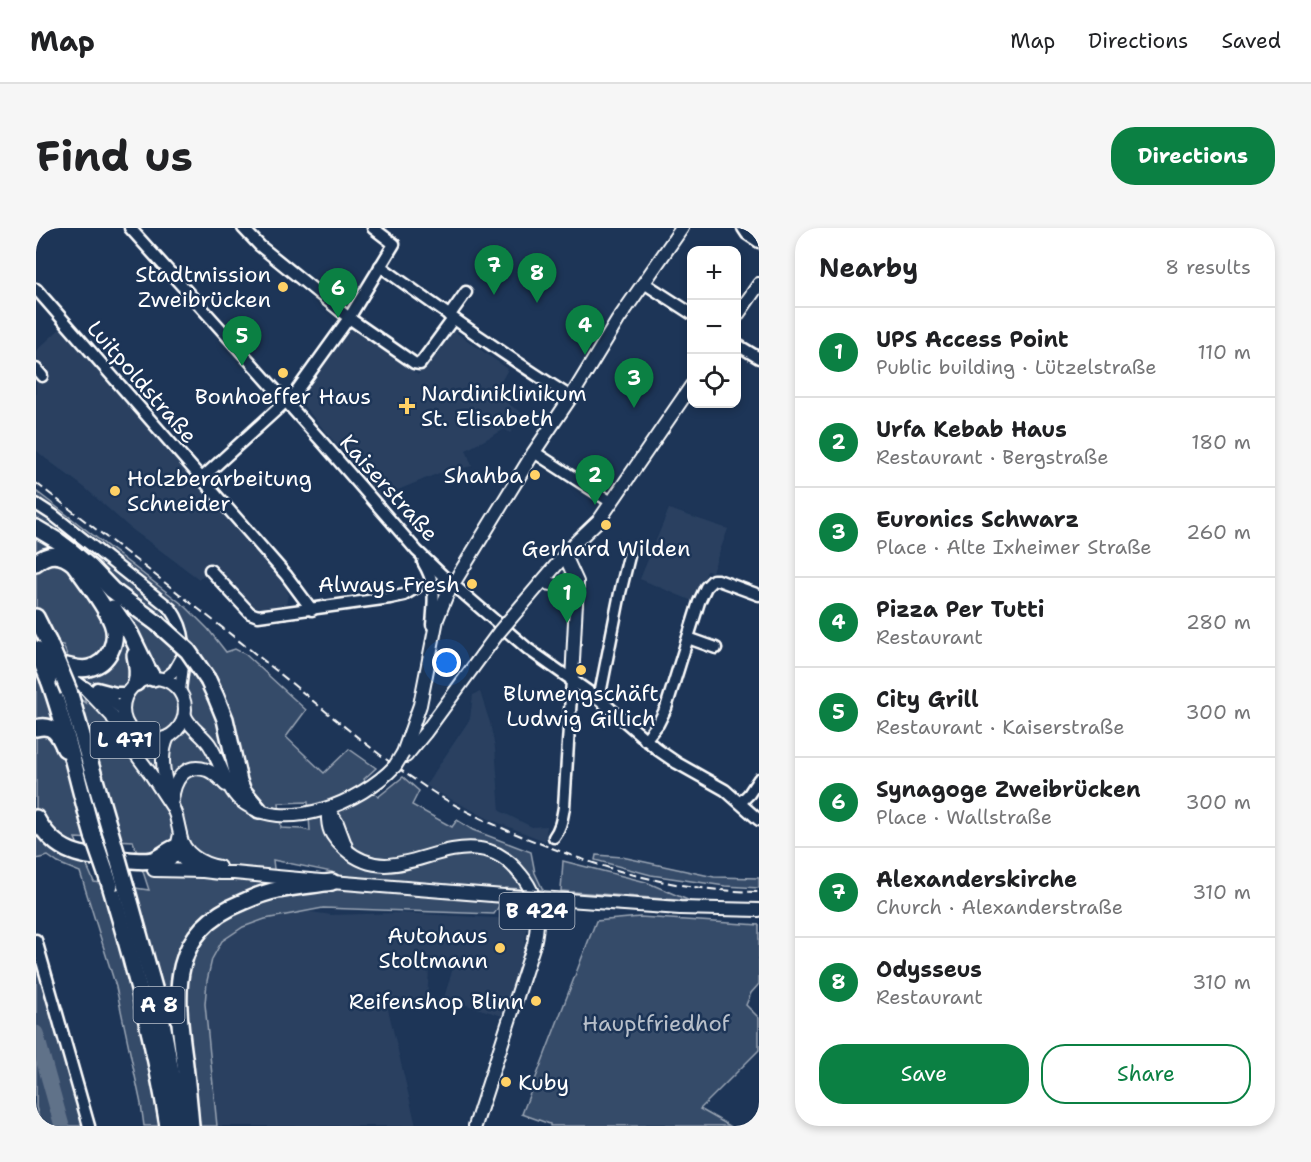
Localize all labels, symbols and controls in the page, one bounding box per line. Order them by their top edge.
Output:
text: Map [30,22,95,60]
text: Map [1010,27,1055,55]
text: Directions [1088,27,1188,55]
text: Saved [1221,27,1281,55]
button: Directions [1111,127,1275,185]
text: Find us [36,128,193,184]
pin: 7 [474,245,514,295]
map controls [687,246,741,408]
button: + [687,246,741,300]
text: Nearby [819,250,918,285]
pin: 8 [518,254,556,303]
text: 8 results [1165,254,1251,280]
place label: Stadtmission Zweibrücken [135,260,271,314]
pin: 6 [318,268,358,318]
marker: Stadtmission Zweibrücken [276,280,290,294]
button: − [687,300,741,354]
pin: 4 [566,306,604,355]
street label: Luitpoldstraße [80,314,204,450]
pin: 5 [222,316,262,366]
text: UPS Access Point [876,325,1068,354]
text: 1 [834,339,843,365]
text: 110 m [1197,339,1251,365]
button: locate [687,354,741,408]
text: Public building · Lützelstraße [876,354,1157,380]
pin: 3 [614,358,654,408]
marker: Bonhoeffer Haus [276,366,290,380]
place label: Nardiniklinikum St. Elisabeth [421,379,587,433]
place label: Bonhoeffer Haus [195,382,371,411]
marker: Nardiniklinikum St. Elisabeth [398,397,416,415]
text: Urfa Kebab Haus [876,415,1067,444]
street label: Kaiserstraße [333,428,445,548]
text: 2 [832,429,846,455]
text: 180 m [1191,429,1251,455]
text: Restaurant · Bergstraße [876,444,1109,470]
pin: 2 [576,456,614,505]
place label: Shahba [444,461,523,490]
place label: Holzberarbeitung Schneider [127,464,312,518]
marker: Shahba [528,468,542,482]
marker: Holzberarbeitung Schneider [108,484,122,498]
text: Euronics Schwarz [876,505,1079,534]
marker: Gerhard Wilden [599,518,613,532]
text: 3 [832,519,846,545]
text: 260 m [1186,519,1251,545]
place label: Gerhard Wilden [522,534,690,563]
text: Place · Alte Ixheimer Straße [876,534,1152,560]
place label: Always Fresh [318,570,460,599]
pin: 1 [548,574,586,623]
marker: Always Fresh [465,577,479,591]
text: Pizza Per Tutti [876,595,1044,624]
text: 4 [832,609,846,635]
text: 280 m [1186,609,1251,635]
text: Restaurant [876,624,983,650]
your location [432,648,461,677]
marker: Blumengschäft Ludwig Gillich [574,663,588,677]
place label: Blumengschäft Ludwig Gillich [503,679,659,733]
text: City Grill [876,685,979,714]
text: 5 [832,699,845,725]
text: 300 m [1185,699,1251,725]
text: Restaurant · Kaiserstraße [876,714,1125,740]
road number: L 471 [90,722,160,758]
text: Synagoge Zweibrücken [876,775,1141,804]
text: 6 [832,789,846,815]
text: 300 m [1185,789,1251,815]
text: Place · Wallstraße [876,804,1052,830]
text: Alexanderskirche [876,865,1077,894]
text: 7 [832,879,846,905]
text: 310 m [1192,879,1251,905]
road number: B 424 [500,893,574,929]
text: Church · Alexanderstraße [876,894,1123,920]
place label: Autohaus Stoltmann [379,921,488,975]
marker: Autohaus Stoltmann [493,941,507,955]
text: Odysseus [876,955,982,984]
text: 8 [832,969,846,995]
text: 310 m [1192,969,1251,995]
text: Restaurant [876,984,983,1010]
road number: A 8 [134,987,184,1023]
place label: Reifenshop Blinn [349,987,524,1016]
marker: Reifenshop Blinn [529,994,543,1008]
park label: Hauptfriedhof [582,1009,731,1038]
button: Save [819,1044,1029,1104]
button: Share [1041,1044,1251,1104]
place label: Kuby [518,1068,569,1097]
marker: Kuby [499,1075,513,1089]

